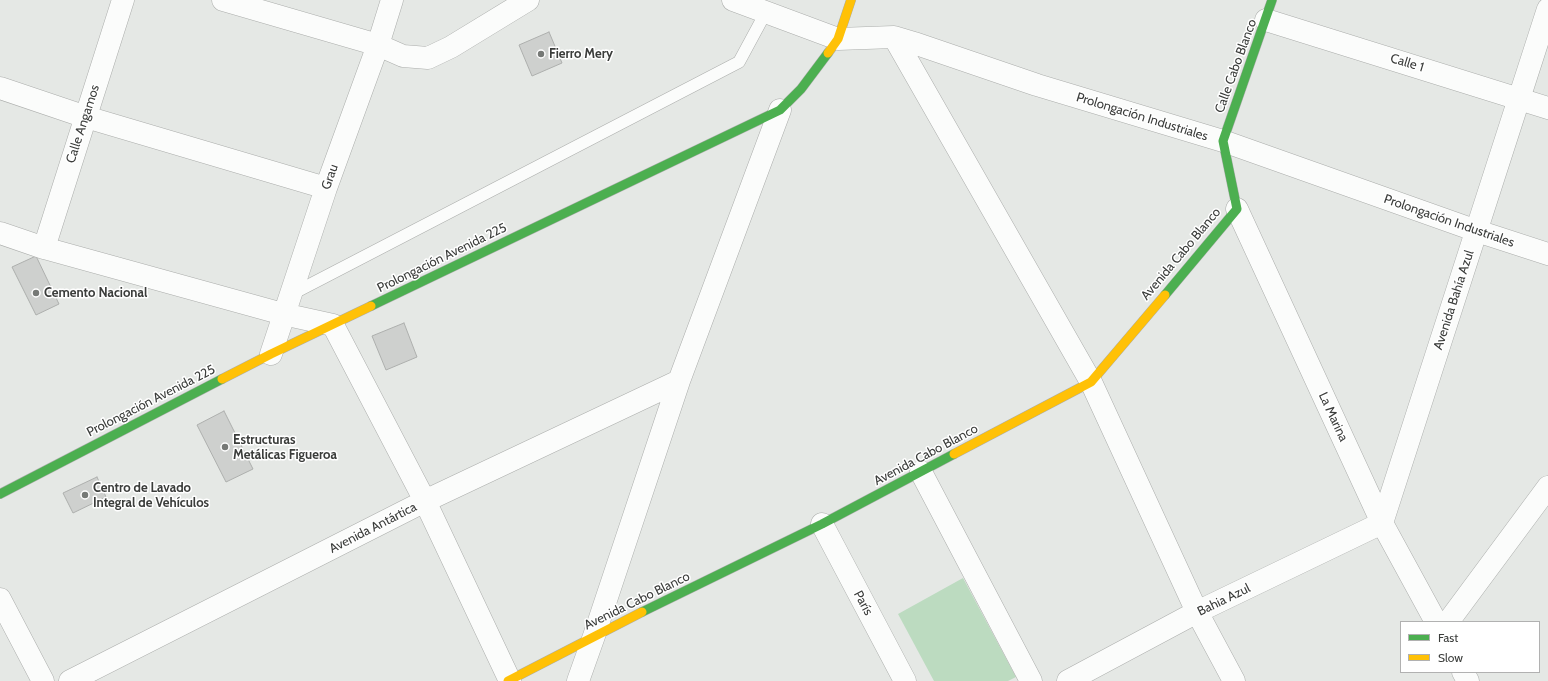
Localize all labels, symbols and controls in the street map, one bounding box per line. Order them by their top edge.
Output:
street label: Calle Cabo Blanco [1212,17,1260,115]
place label: Fierro Mery [549,46,613,62]
marker: Fierro Mery [536,49,546,59]
street label: Calle 1 [1388,51,1426,75]
street label: Calle Angamos [63,83,103,165]
street label: Prolongación Industriales [1074,90,1210,144]
street label: Grau [318,162,342,192]
street label: Prolongación Industriales [1382,191,1516,251]
street label: Avenida Cabo Blanco [1138,205,1224,303]
street label: Prolongación Avenida 225 [375,220,509,296]
street label: Avenida Bahía Azul [1431,248,1477,352]
place label: Cemento Nacional [44,285,147,301]
marker: Cemento Nacional [31,288,41,298]
street label: Prolongación Avenida 225 [84,362,218,440]
street label: La Marina [1315,390,1351,444]
street label: Avenida Cabo Blanco [871,421,981,489]
place label: Estructuras Metálicas Figueroa [233,432,337,463]
marker: Estructuras Metálicas Figueroa [220,442,230,452]
place label: Centro de Lavado Integral de Vehículos [93,480,209,511]
marker: Centro de Lavado Integral de Vehículos [80,490,90,500]
street label: Avenida Antártica [327,499,419,557]
street label: Avenida Cabo Blanco [582,569,692,633]
street label: Bahia Azul [1195,581,1253,619]
street label: París [850,588,876,618]
legend [1400,621,1540,673]
text: Fast [1438,630,1458,645]
text: Slow [1438,650,1463,665]

